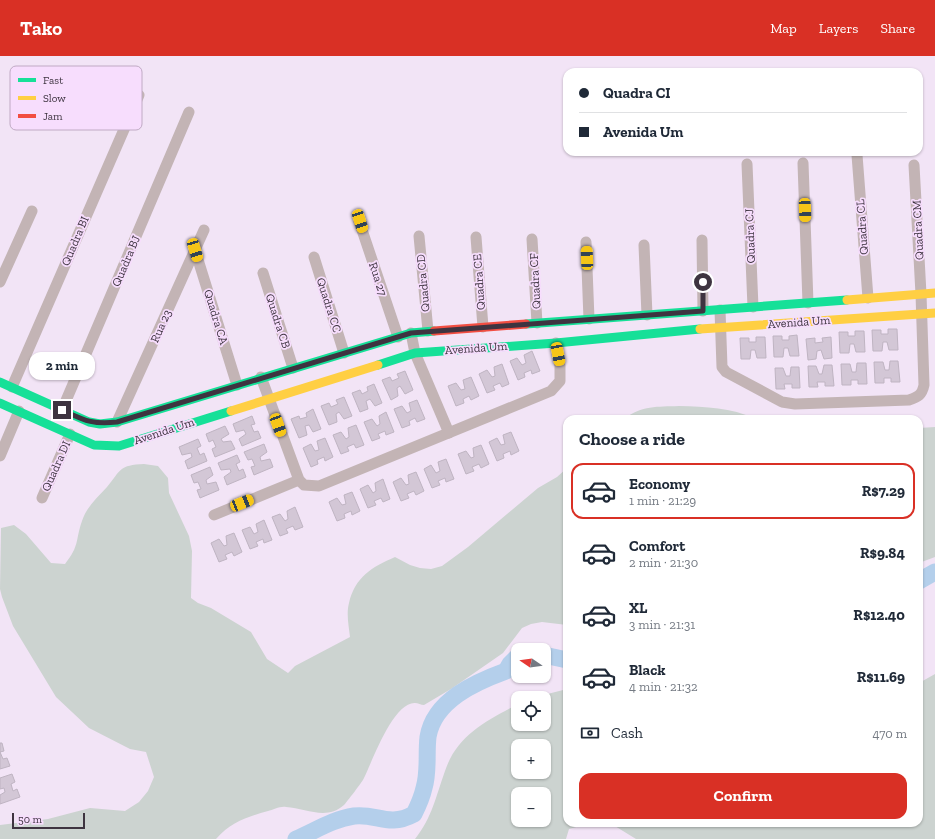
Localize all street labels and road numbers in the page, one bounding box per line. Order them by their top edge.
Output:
street label: Quadra CL [853,198,871,255]
street label: Quadra CM [909,199,927,260]
street label: Quadra CJ [742,208,758,264]
street label: Quadra BI [58,214,92,268]
street label: Quadra BJ [109,233,143,289]
street label: Quadra CF [527,252,543,309]
street label: Quadra CE [470,253,488,311]
street label: Quadra CD [414,254,432,312]
street label: Rua 27 [366,260,390,298]
street label: Quadra CC [314,276,345,335]
street label: Quadra CA [201,288,231,347]
street label: Quadra CB [263,292,293,350]
street label: Rua 23 [148,307,175,345]
street label: Avenida Um [767,313,831,331]
street label: Avenida Um [444,339,508,357]
street label: Avenida Um [132,414,197,447]
street label: Quadra DI [39,439,73,493]

